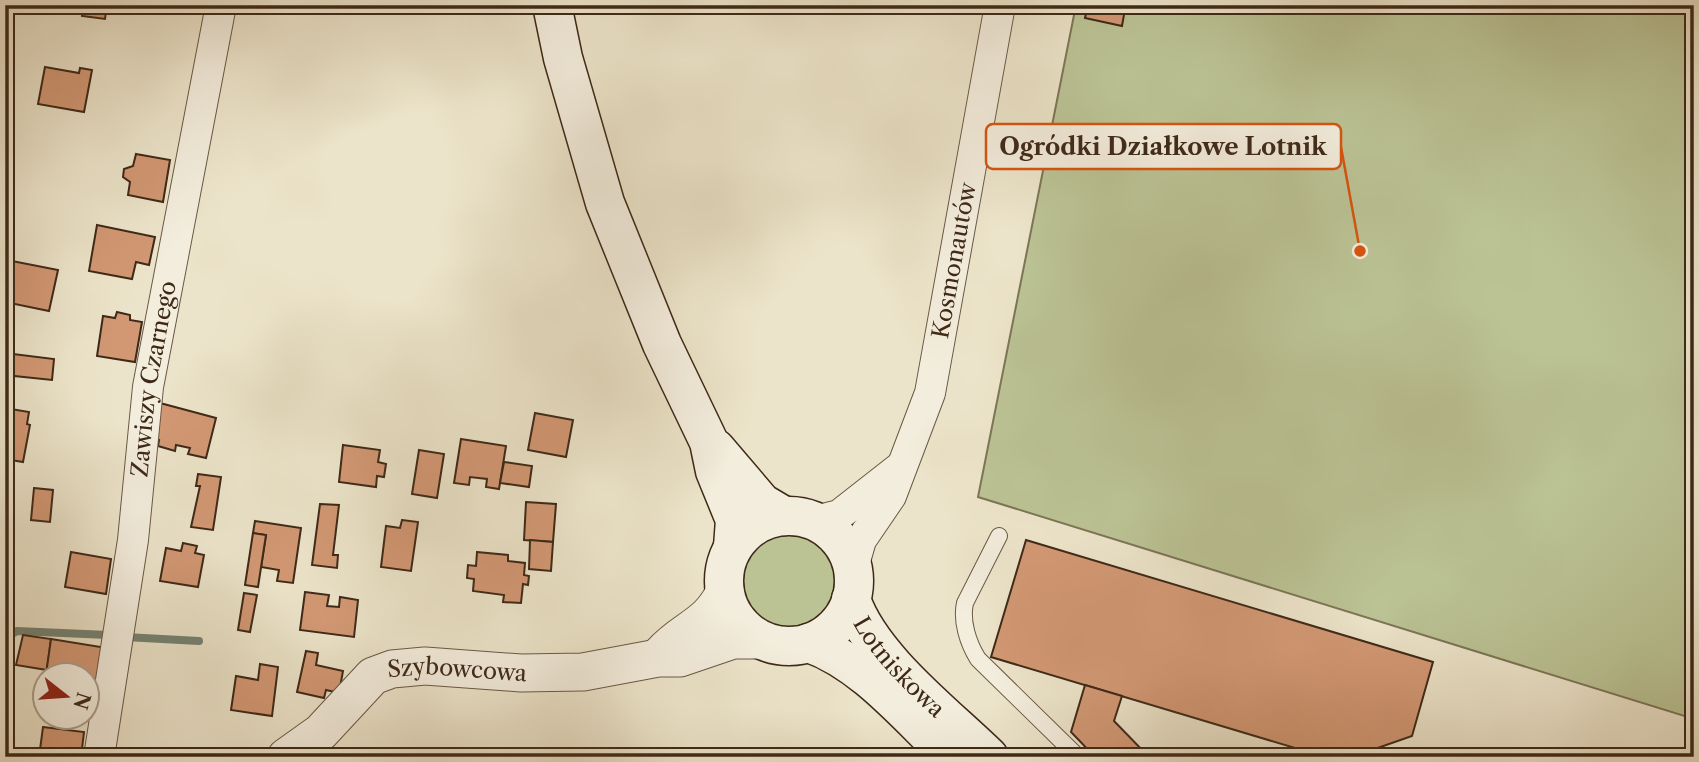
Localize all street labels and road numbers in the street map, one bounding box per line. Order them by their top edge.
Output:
street label: Kosmonautów [926,179,982,341]
street label: Zawiszy Czarnego [125,279,182,478]
street label: Lotniskowa [847,612,951,724]
street label: Szybowcowa [386,652,529,687]

